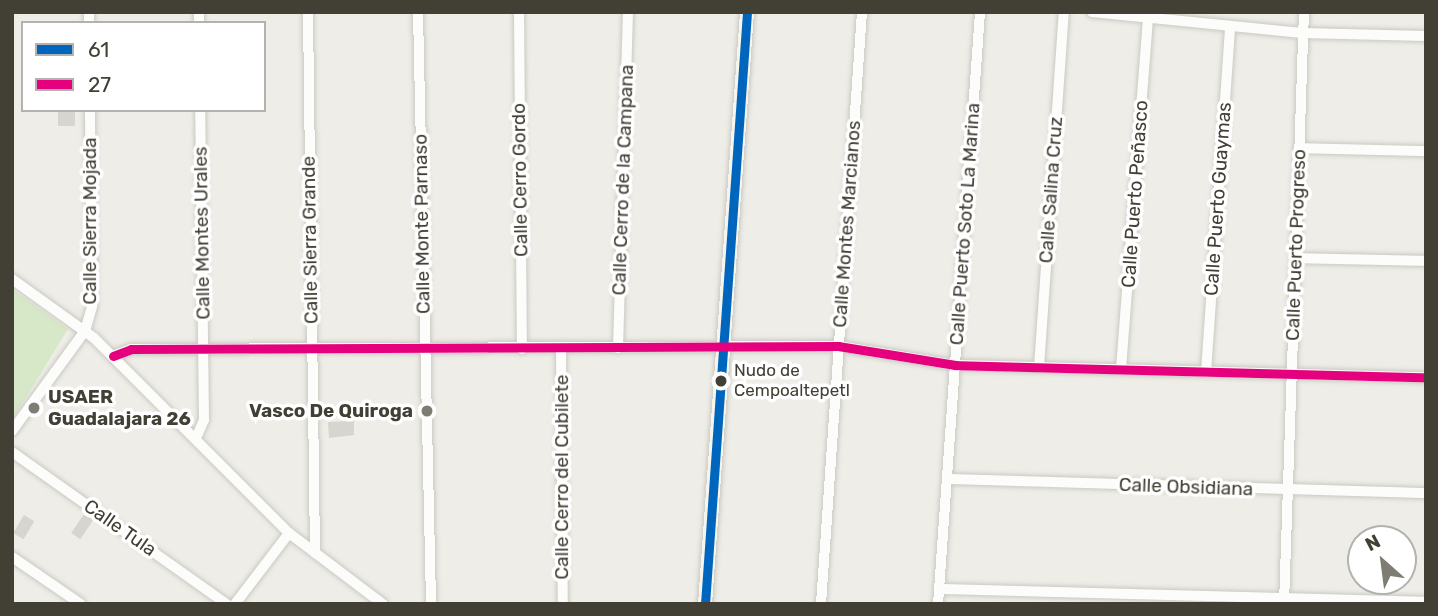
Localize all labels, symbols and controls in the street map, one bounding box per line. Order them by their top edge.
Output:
legend [21,21,266,112]
text: 61 [88,37,109,62]
street label: Calle Cerro de la Campana [608,64,638,296]
text: 27 [88,72,111,97]
street label: Calle Puerto Peñasco [1117,99,1153,289]
street label: Calle Puerto Guaymas [1200,101,1236,297]
street label: Calle Puerto Soto La Marina [945,102,985,346]
street label: Calle Cerro Gordo [507,103,533,257]
street label: Calle Salina Cruz [1035,116,1067,264]
street label: Calle Montes Marcianos [828,120,866,328]
street label: Calle Monte Parnaso [409,134,435,314]
street label: Calle Sierra Mojada [79,137,101,305]
street label: Calle Montes Urales [189,146,215,320]
street label: Calle Puerto Progreso [1281,149,1311,341]
street label: Calle Sierra Grande [297,156,323,324]
place label: Nudo de Cempoaltepetl [734,361,850,401]
street label: Calle Cerro del Cubilete [551,374,573,580]
marker: Nudo de Cempoaltepetl [714,374,728,388]
place label: USAER Guadalajara 26 [48,386,191,430]
marker: USAER Guadalajara 26 [26,400,42,416]
place label: Vasco De Quiroga [249,400,413,422]
marker: Vasco De Quiroga [419,403,435,419]
street label: Calle Obsidiana [1118,473,1254,501]
street label: Calle Tula [79,495,161,561]
north arrow [1347,525,1417,595]
text: N [1361,529,1384,556]

